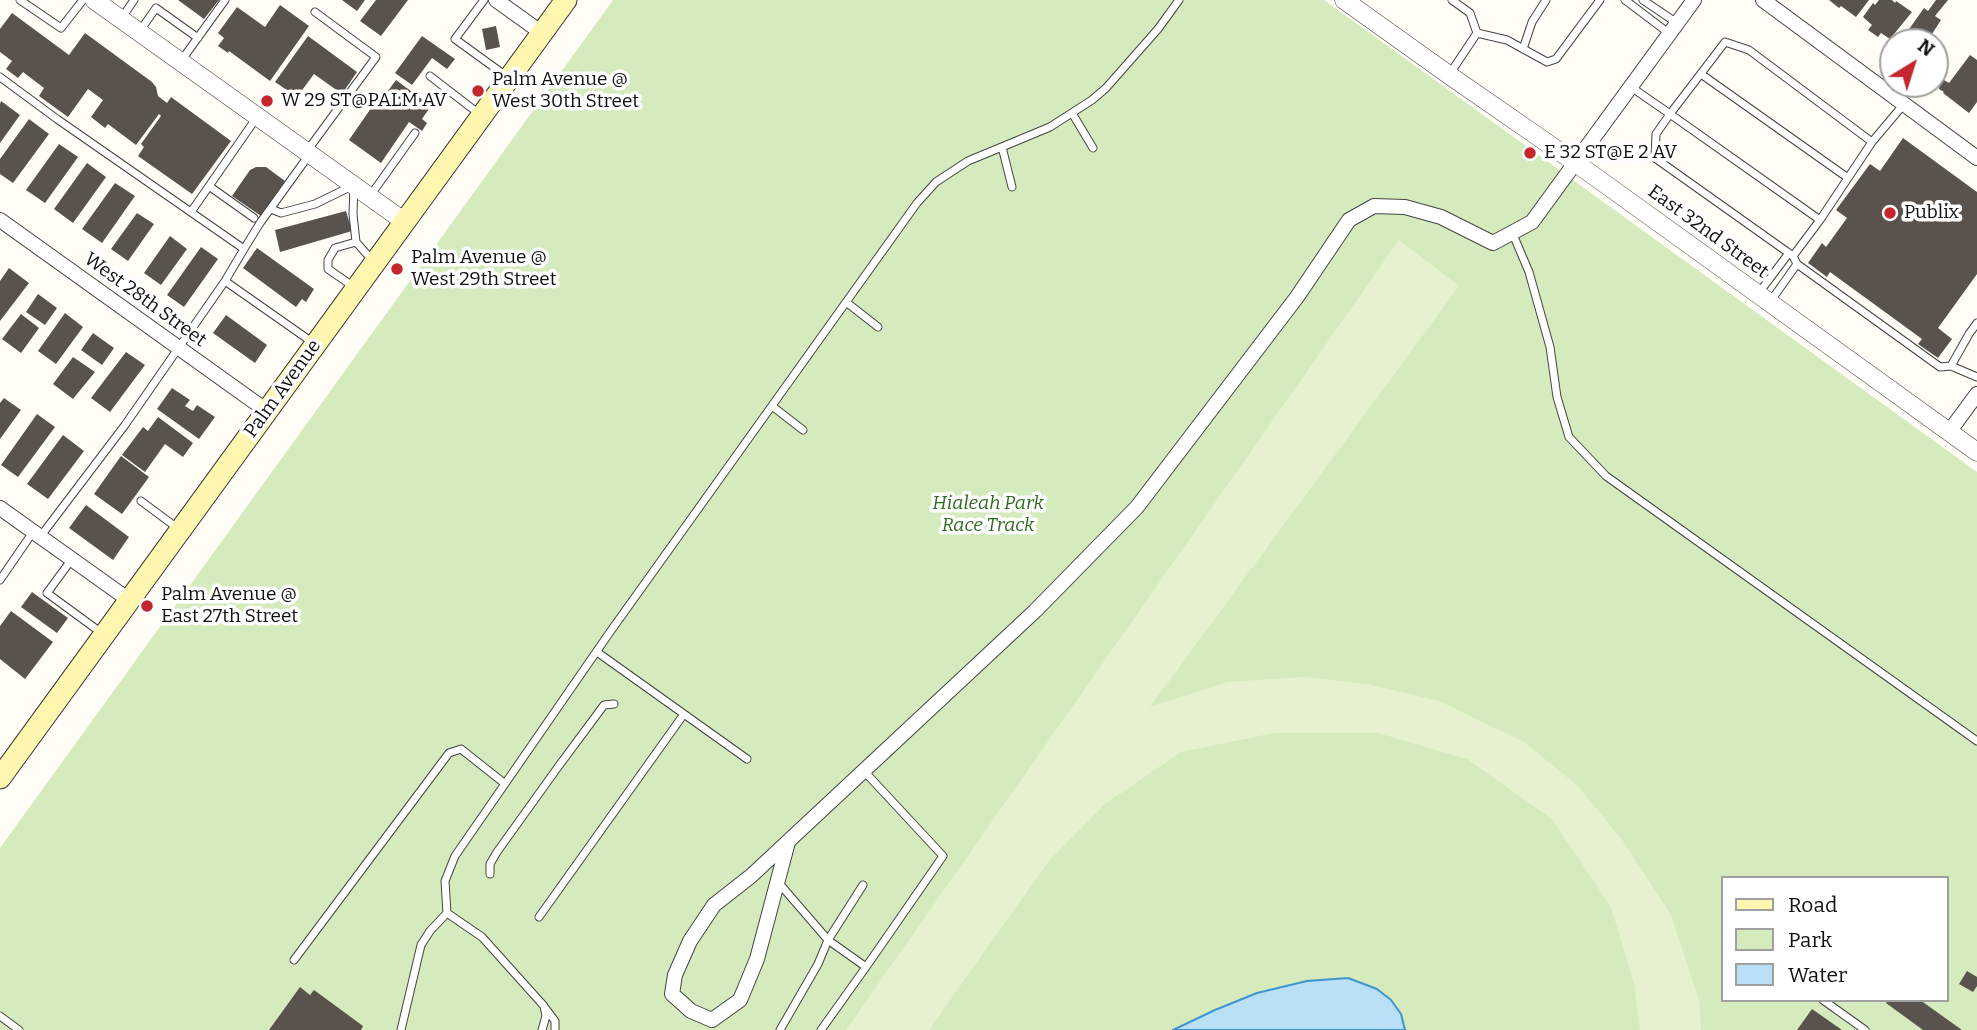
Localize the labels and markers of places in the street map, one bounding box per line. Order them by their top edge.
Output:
place label: Palm Avenue @ West 30th Street [492,69,639,113]
marker: Palm Avenue @ West 30th Street [470,83,486,99]
place label: W 29 ST@PALM AV [281,90,447,112]
marker: W 29 ST@PALM AV [259,93,275,109]
place label: E 32 ST@E 2 AV [1544,142,1677,164]
marker: E 32 ST@E 2 AV [1522,145,1538,161]
place label: Publix [1904,202,1959,224]
marker: Publix [1882,205,1898,221]
place label: Palm Avenue @ West 29th Street [411,247,557,291]
marker: Palm Avenue @ West 29th Street [389,261,405,277]
place label: Palm Avenue @ East 27th Street [161,584,298,628]
marker: Palm Avenue @ East 27th Street [139,598,155,614]

